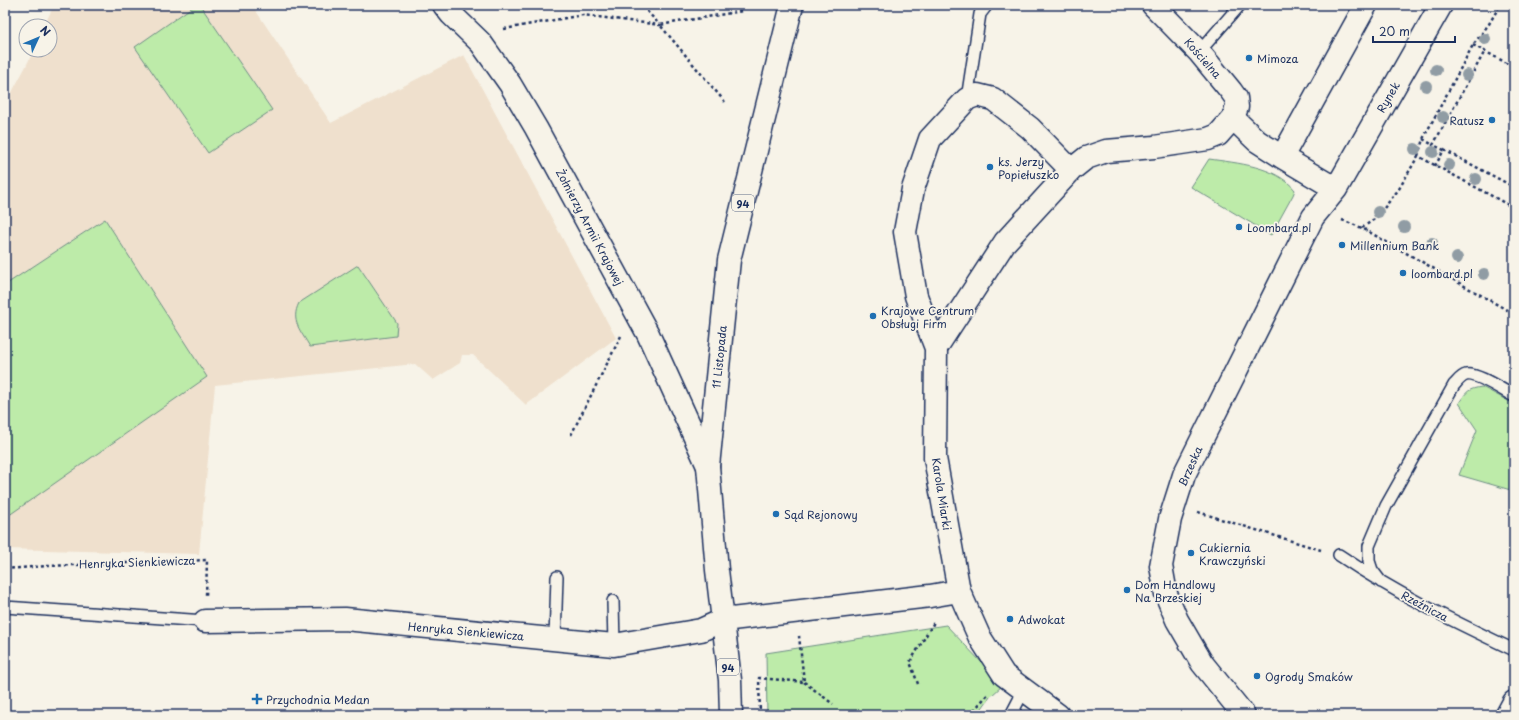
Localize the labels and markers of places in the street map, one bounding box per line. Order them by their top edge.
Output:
place label: Mimoza [1257,50,1298,67]
marker: Mimoza [1244,53,1254,63]
place label: Ratusz [1449,112,1484,129]
marker: Ratusz [1487,115,1497,125]
place label: ks. Jerzy Popiełuszko [998,153,1059,183]
marker: ks. Jerzy Popiełuszko [985,162,995,172]
place label: Loombard.pl [1247,219,1311,236]
marker: Loombard.pl [1234,222,1244,232]
place label: Millennium Bank [1350,237,1439,254]
marker: Millennium Bank [1337,240,1347,250]
place label: loombard.pl [1411,265,1473,282]
marker: loombard.pl [1398,268,1408,278]
place label: Krajowe Centrum Obsługi Firm [881,302,974,332]
marker: Krajowe Centrum Obsługi Firm [868,311,878,321]
place label: Sąd Rejonowy [784,506,858,523]
marker: Sąd Rejonowy [771,509,781,519]
place label: Cukiernia Krawczyński [1199,539,1266,569]
marker: Cukiernia Krawczyński [1186,548,1196,558]
place label: Dom Handlowy Na Brzeskiej [1135,576,1215,606]
marker: Dom Handlowy Na Brzeskiej [1122,585,1132,595]
place label: Adwokat [1018,611,1065,628]
marker: Adwokat [1005,614,1015,624]
place label: Ogrody Smaków [1265,668,1353,685]
marker: Ogrody Smaków [1252,671,1262,681]
place label: Przychodnia Medan [266,691,370,708]
marker: Przychodnia Medan [251,693,263,705]

